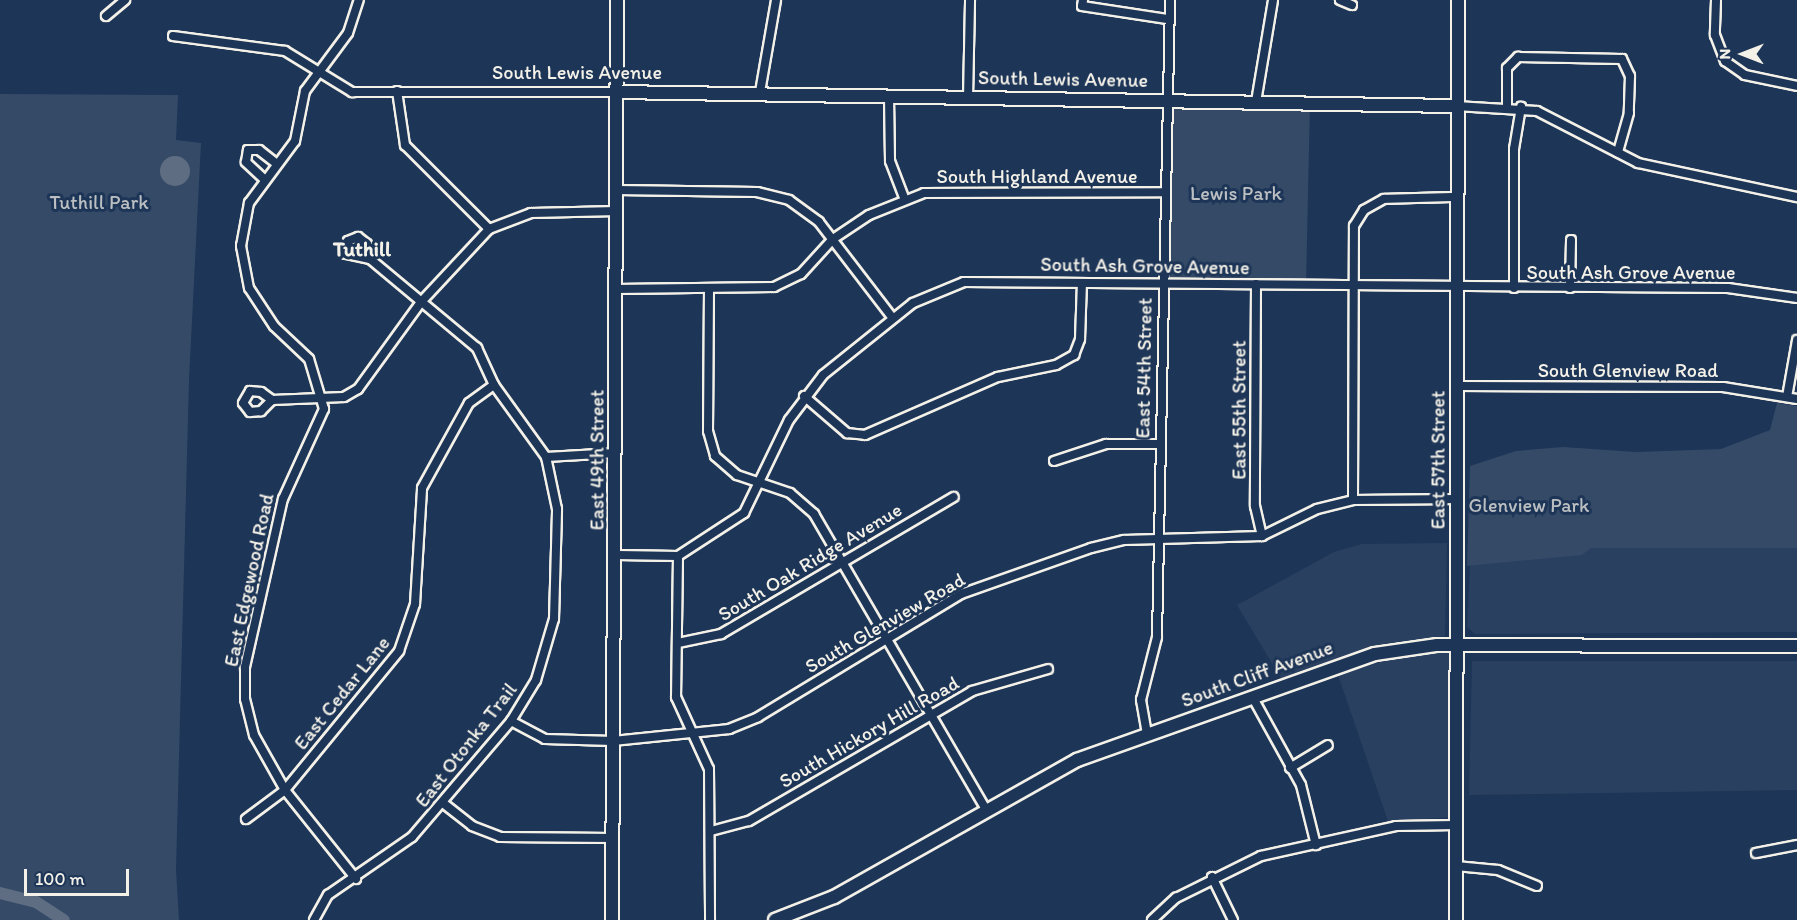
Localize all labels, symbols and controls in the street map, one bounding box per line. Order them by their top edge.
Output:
north arrow [1713,24,1773,84]
text: N [1715,49,1734,59]
street label: South Lewis Avenue [493,60,661,84]
street label: South Lewis Avenue [978,66,1148,92]
street label: South Highland Avenue [938,164,1136,188]
park label: Lewis Park [1190,181,1282,205]
park label: Tuthill Park [50,190,148,214]
district label: Tuthill [333,236,391,262]
street label: South Ash Grove Avenue [1040,252,1250,280]
street label: South Ash Grove Avenue [1527,260,1735,284]
street label: East 54th Street [1131,298,1157,438]
street label: East 55th Street [1227,341,1251,479]
street label: South Glenview Road [1538,358,1718,382]
street label: East 49th Street [585,390,609,530]
street label: East 57th Street [1426,391,1450,529]
street label: East Edgewood Road [219,491,279,669]
park label: Glenview Park [1468,493,1590,517]
street label: South Oak Ridge Avenue [714,498,906,626]
street label: South Glenview Road [801,568,969,678]
street label: East Cedar Lane [289,631,395,755]
street label: South Cliff Avenue [1178,635,1336,713]
street label: South Hickory Hill Road [775,671,963,793]
street label: East Otonka Trail [411,679,521,811]
scale bar [27,857,132,895]
text: 100 m [35,868,85,890]

